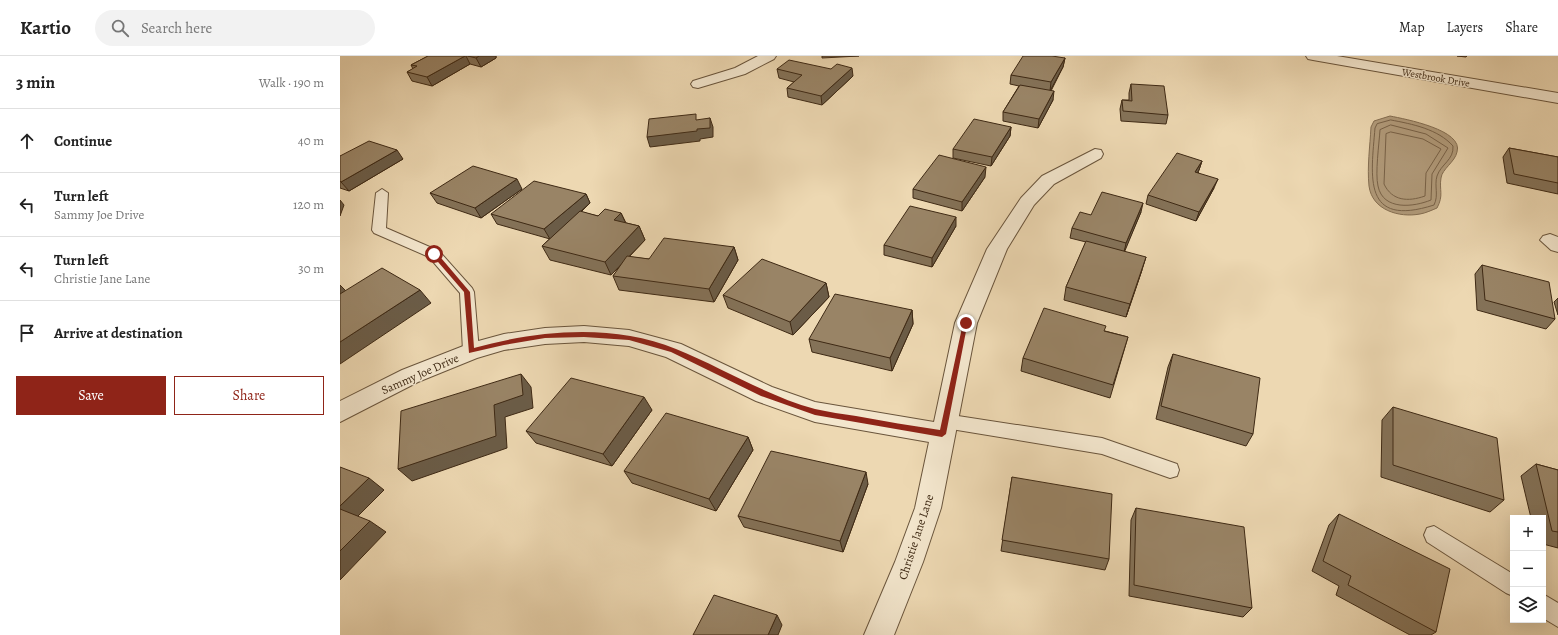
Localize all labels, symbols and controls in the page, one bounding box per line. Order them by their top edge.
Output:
search box [95,10,375,46]
text: Kartio [20,15,71,41]
icon: search [109,17,131,39]
text: Search here [141,18,212,38]
text: Map [1399,18,1425,37]
text: Layers [1447,18,1483,37]
text: Share [1505,18,1538,37]
street label: Westbrook Drive [1400,65,1471,90]
text: 3 min [16,71,55,94]
text: Walk · 190 m [259,74,324,91]
icon: ahead [16,130,38,152]
text: Continue [54,131,112,151]
text: 40 m [298,132,324,149]
text: Turn left [54,186,109,206]
icon: left [16,194,38,216]
text: 120 m [293,196,324,213]
text: Sammy Joe Drive [54,206,144,223]
route start [425,245,443,263]
text: Turn left [54,250,109,270]
icon: left [16,258,38,280]
text: 30 m [298,260,324,277]
text: Christie Jane Lane [54,270,150,287]
route end [957,314,975,332]
icon: arrive [16,322,38,344]
text: Arrive at destination [54,323,183,343]
street label: Sammy Joe Drive [379,350,461,398]
button: Save [16,376,166,415]
button: Share [174,376,324,415]
street label: Christie Jane Lane [895,492,937,582]
map controls [1510,515,1546,623]
button: + [1510,515,1546,551]
button: − [1510,551,1546,587]
button: layers [1510,587,1546,623]

